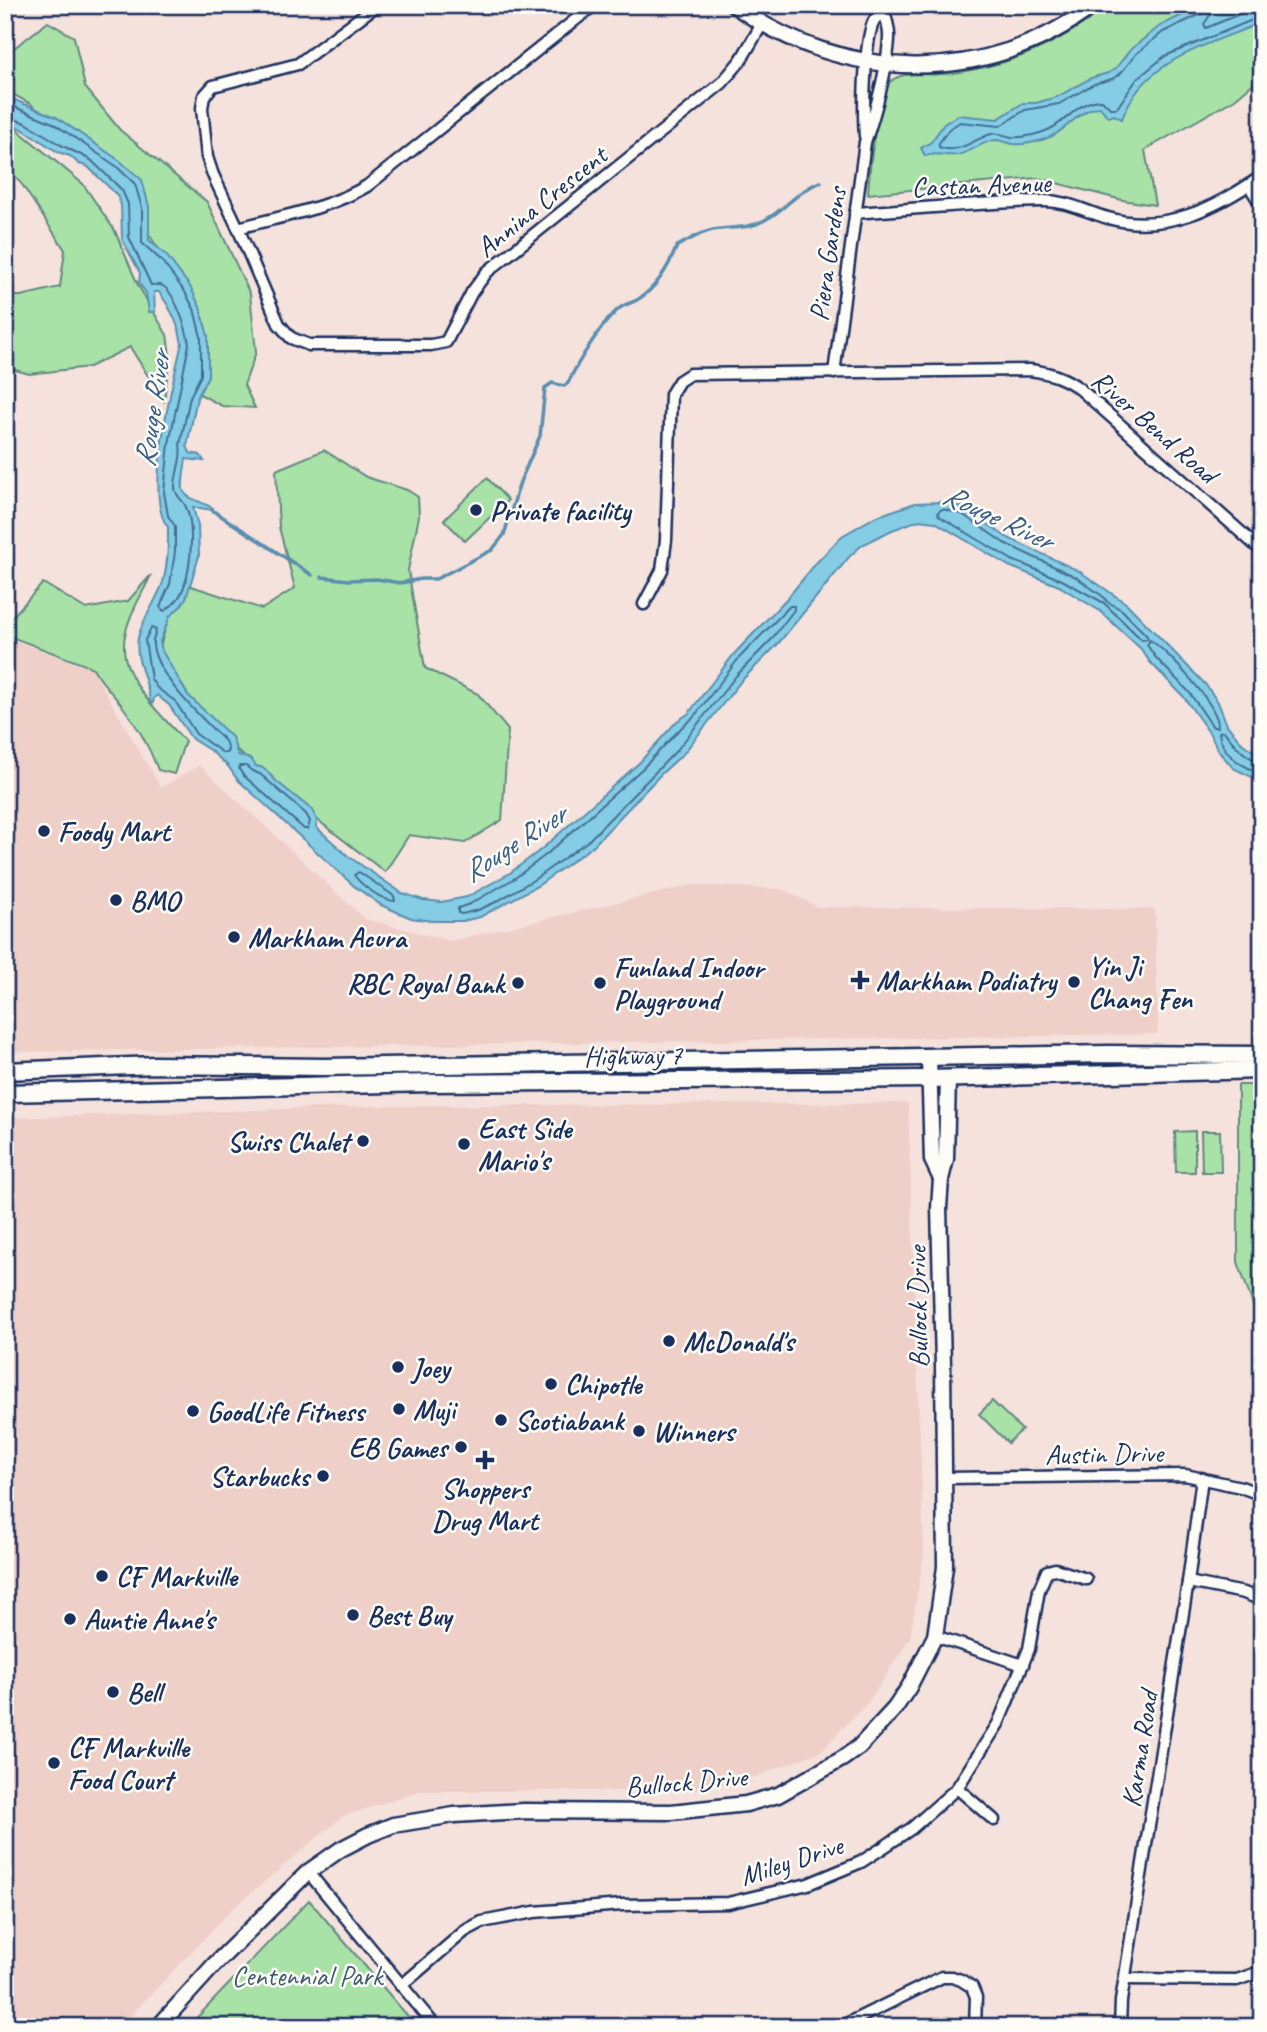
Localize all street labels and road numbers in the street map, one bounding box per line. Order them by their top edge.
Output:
street label: Annina Crescent [469,136,616,265]
street label: Castan Avenue [911,165,1053,204]
street label: Piera Gardens [801,183,855,323]
street label: River Bend Road [1085,362,1228,493]
street label: Highway 7 [583,1037,684,1074]
street label: Bullock Drive [899,1244,936,1368]
street label: Austin Drive [1045,1435,1165,1472]
street label: Karma Road [1113,1684,1167,1810]
street label: Bullock Drive [624,1759,750,1804]
street label: Miley Drive [735,1827,849,1893]

